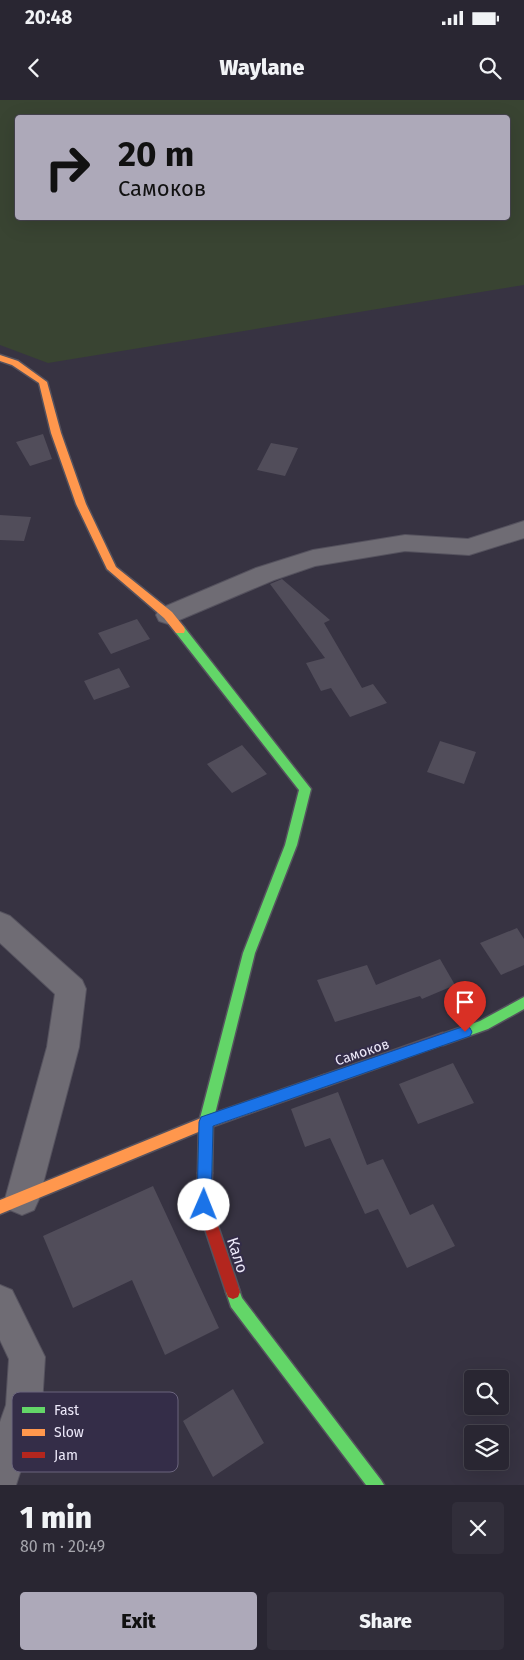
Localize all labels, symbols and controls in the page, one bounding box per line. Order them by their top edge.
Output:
text: 20:48 [25,6,72,29]
icon: back [20,54,48,82]
text: Waylane [220,54,304,81]
icon: search [476,54,504,82]
text: 20 m [118,133,194,175]
icon: right [35,135,100,200]
text: Самоков [118,175,206,202]
pin [444,981,486,1032]
icon: arrive [451,988,479,1016]
street label: Самоков [333,1035,392,1070]
position arrow [177,1178,229,1230]
street label: Кало [223,1235,252,1275]
map controls [464,1370,509,1470]
button: search [464,1370,509,1415]
legend [12,1392,178,1472]
text: Fast [54,1402,80,1419]
text: Slow [54,1424,84,1441]
button: layers [464,1425,509,1470]
text: Jam [54,1447,78,1464]
text: 1 min [20,1500,92,1536]
button: close [452,1502,504,1554]
text: 80 m · 20:49 [20,1537,105,1556]
button: Exit [20,1592,257,1650]
button: Share [267,1592,504,1650]

